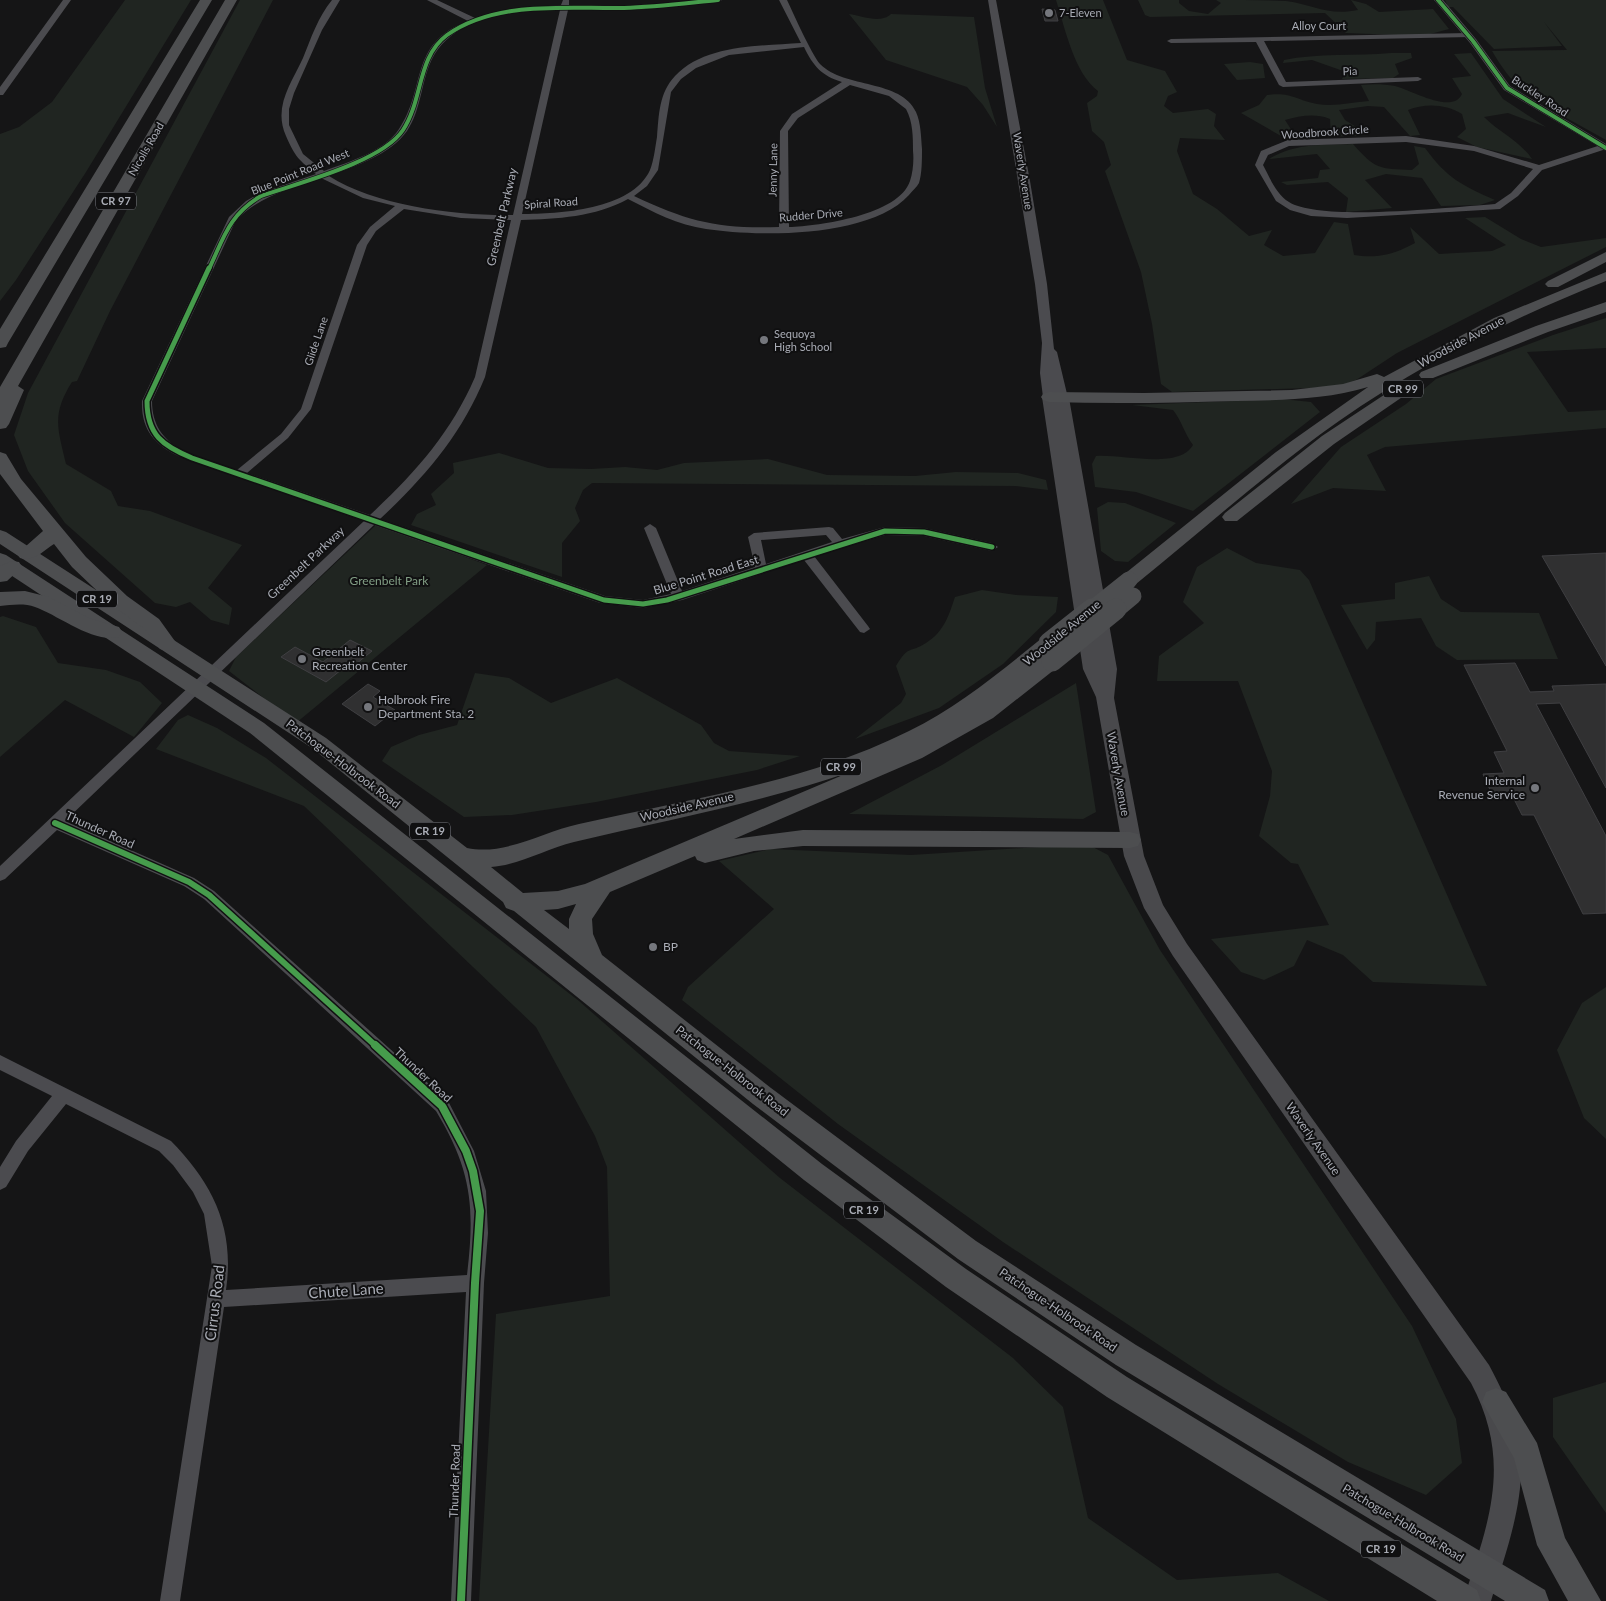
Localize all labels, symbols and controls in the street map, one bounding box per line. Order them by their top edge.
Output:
place label: 7-Eleven [1059,6,1102,19]
marker: 7-Eleven [1043,7,1055,19]
street label: Alloy Court [1292,19,1346,32]
street label: Pia [1342,64,1358,77]
street label: Buckley Road [1510,72,1571,119]
street label: Nicolls Road [125,120,166,178]
street label: Woodbrook Circle [1281,122,1369,141]
street label: Waverly Avenue [1011,131,1036,211]
street label: Jenny Lane [766,143,779,197]
street label: Blue Point Road West [249,146,351,197]
street label: Greenbelt Parkway [483,166,520,267]
road number: CR 97 [96,192,136,210]
street label: Spiral Road [524,194,578,211]
street label: Rudder Drive [779,205,843,224]
street label: Woodside Avenue [1415,312,1506,371]
street label: Glide Lane [301,314,330,367]
place label: Sequoya High School [774,327,832,353]
marker: Sequoya High School [758,334,770,346]
road number: CR 99 [1383,380,1423,398]
street label: Greenbelt Parkway [264,522,348,602]
street label: Blue Point Road East [651,551,761,598]
park label: Greenbelt Park [350,573,429,588]
road number: CR 19 [77,590,117,608]
street label: Woodside Avenue [1020,597,1104,669]
place label: Greenbelt Recreation Center [312,644,408,673]
marker: Greenbelt Recreation Center [296,653,308,665]
place label: Holbrook Fire Department Sta. 2 [378,692,474,721]
marker: Holbrook Fire Department Sta. 2 [362,701,374,713]
street label: Patchogue-Holbrook Road [283,716,403,811]
street label: Waverly Avenue [1104,731,1133,817]
road number: CR 99 [821,759,861,776]
place label: Internal Revenue Service [1438,773,1525,802]
marker: Internal Revenue Service [1529,782,1541,794]
street label: Woodside Avenue [639,788,735,825]
street label: Thunder Road [63,808,137,851]
road number: CR 19 [410,822,450,839]
place label: BP [663,939,678,954]
marker: BP [647,941,659,953]
street label: Patchogue-Holbrook Road [673,1022,792,1119]
street label: Thunder Road [391,1044,455,1105]
street label: Waverly Avenue [1283,1099,1344,1178]
road number: CR 19 [844,1202,884,1218]
street label: Cirrus Road [200,1264,228,1342]
street label: Patchogue-Holbrook Road [996,1265,1120,1355]
street label: Chute Lane [308,1278,384,1302]
street label: Thunder Road [446,1444,463,1518]
street label: Patchogue-Holbrook Road [1340,1480,1467,1565]
road number: CR 19 [1361,1540,1401,1558]

